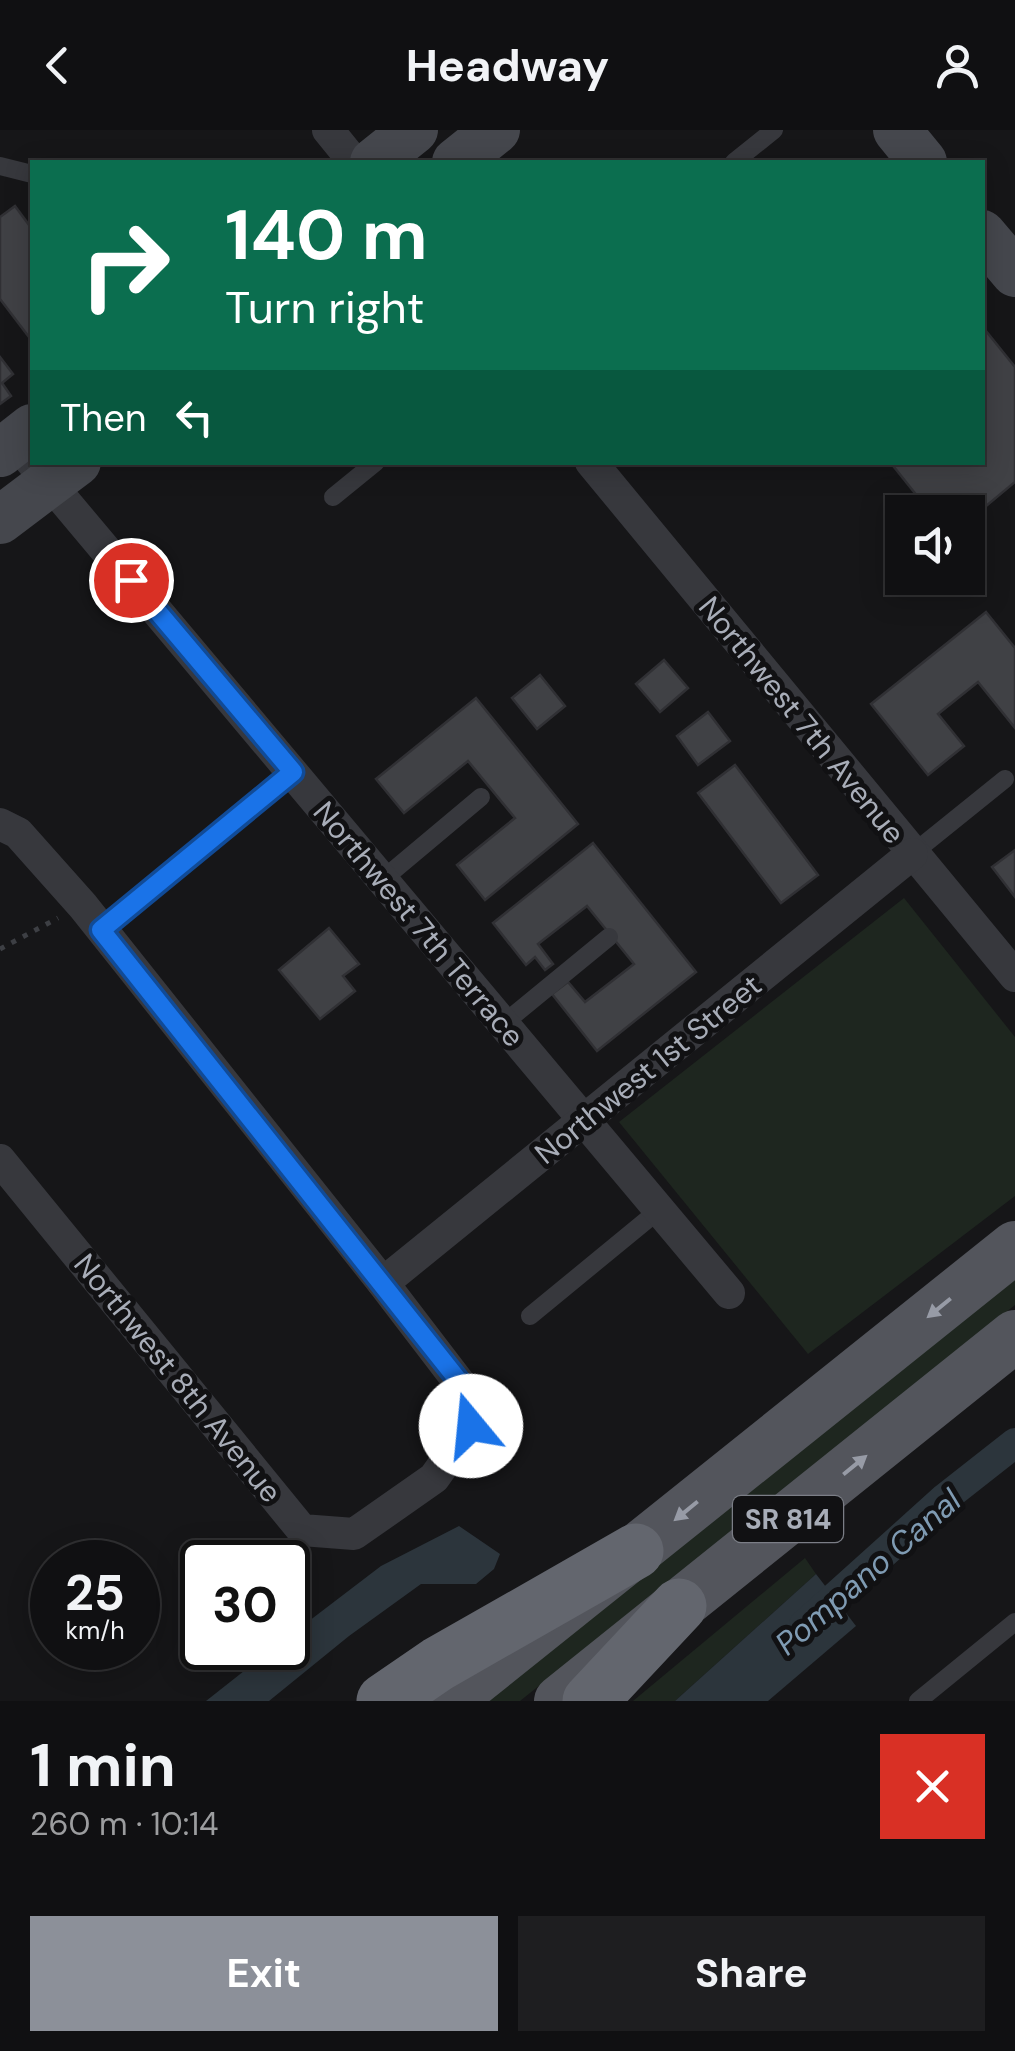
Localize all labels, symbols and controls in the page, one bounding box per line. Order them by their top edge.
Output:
text: Headway [406,36,609,95]
icon: back [30,38,85,93]
icon: person [930,38,985,93]
text: 140 m [225,190,428,281]
icon: right [60,200,190,330]
text: Turn right [225,278,424,337]
icon: left [167,390,222,445]
text: Then [60,393,147,443]
map controls [885,495,985,595]
button: sound [885,495,985,595]
pin [89,538,174,623]
icon: arrive [104,553,159,608]
street label: Northwest 7th Avenue [690,588,914,852]
street label: Northwest 7th Terrace [305,793,533,1055]
street label: Northwest 1st Street [527,966,769,1172]
street label: Northwest 8th Avenue [66,1246,290,1510]
one-way arrow [926,1297,952,1318]
position arrow [419,1374,523,1478]
one-way arrow [842,1455,867,1476]
water label: Pompano Canal [766,1479,970,1664]
road number: SR 814 [733,1496,843,1542]
one-way arrow [673,1500,698,1521]
speed limit sign: 30 [180,1540,310,1670]
text: 25 [65,1560,125,1626]
text: km/h [65,1614,125,1647]
text: 1 min [30,1726,176,1805]
button: close [880,1734,985,1839]
text: 260 m · 10:14 [30,1803,219,1845]
button: Exit [30,1916,498,2031]
button: Share [518,1916,985,2031]

